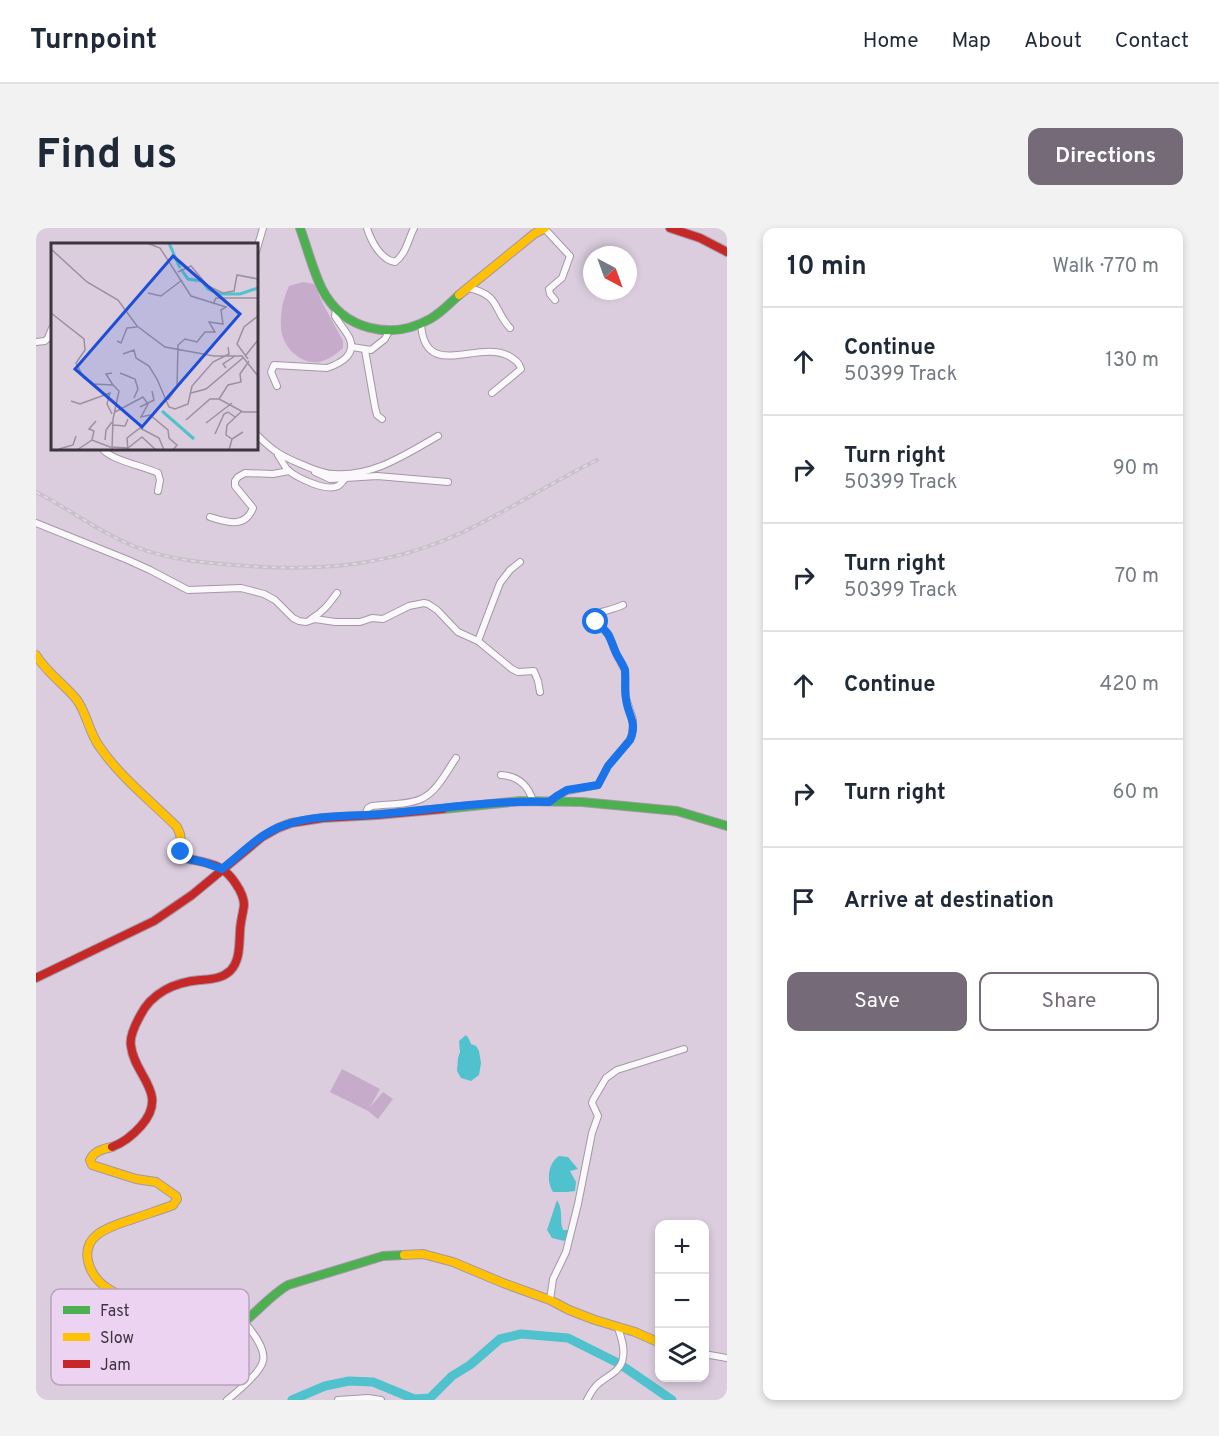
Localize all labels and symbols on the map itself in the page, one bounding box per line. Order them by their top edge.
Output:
inset map [51,243,258,450]
north arrow [583,246,637,300]
route start [582,608,608,634]
route end [167,838,193,864]
legend [51,1289,249,1385]
text: Fast [100,1302,130,1322]
text: Slow [100,1329,134,1349]
text: Jam [100,1356,131,1376]

